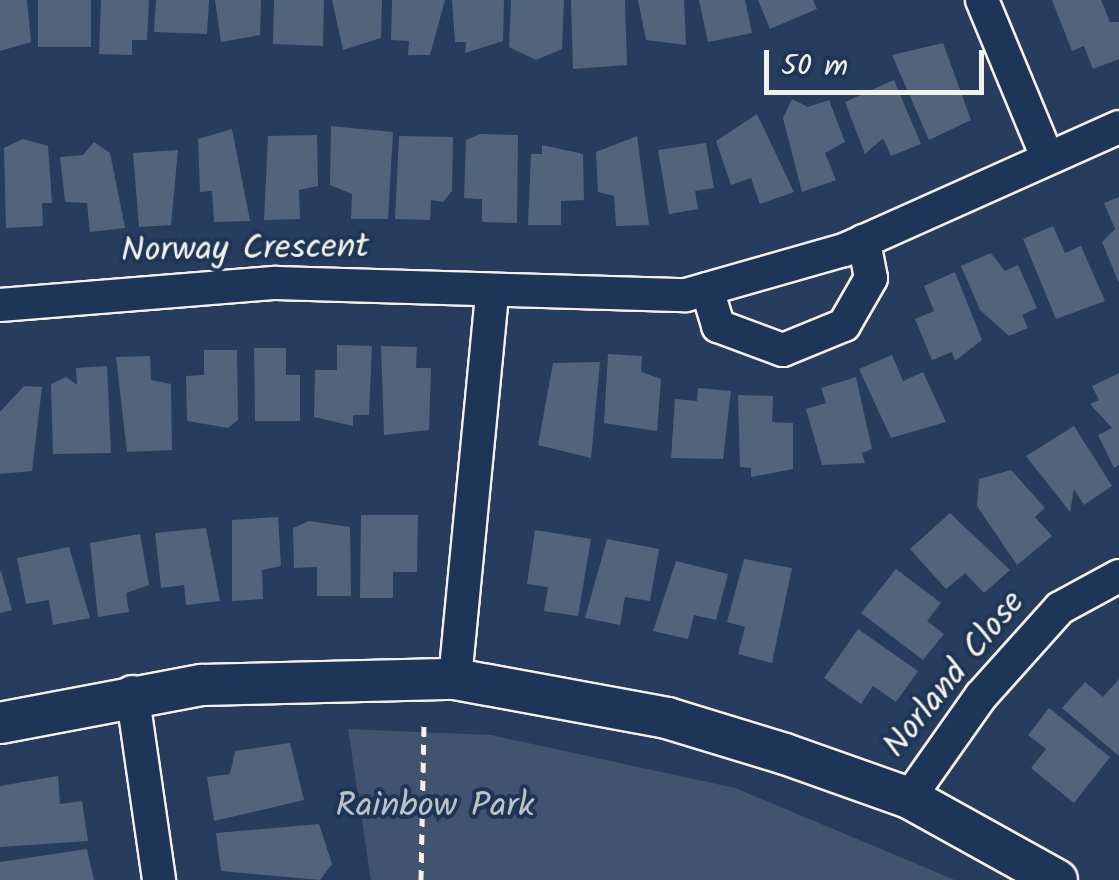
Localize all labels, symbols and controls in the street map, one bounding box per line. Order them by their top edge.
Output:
scale bar [769,30,989,92]
text: 50 m [781,43,848,91]
street label: Norway Crescent [121,227,369,273]
street label: Norland Close [875,583,1035,767]
park label: Rainbow Park [335,786,535,828]

